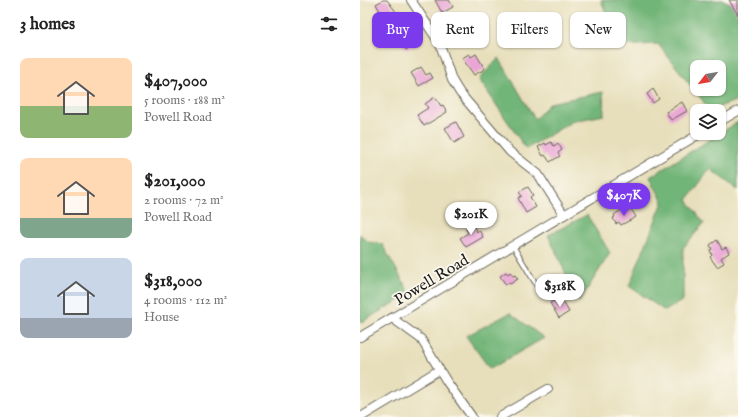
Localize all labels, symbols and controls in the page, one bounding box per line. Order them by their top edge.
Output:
chip: Buy [372,12,423,48]
chip: Rent [431,12,489,48]
chip: Filters [497,12,562,48]
chip: New [570,12,626,48]
icon: filters [318,13,340,35]
text: 3 homes [20,14,75,35]
north arrow [690,60,726,96]
map controls [690,60,726,140]
text: $407,000 [144,71,208,92]
icon: home [52,74,100,122]
text: 5 rooms · 188 m² [144,92,225,109]
button: layers [690,104,726,140]
text: Powell Road [144,109,212,126]
text: $201,000 [144,171,206,192]
icon: home [52,174,100,222]
pin: $407K [596,183,652,217]
text: $407K [606,187,642,204]
text: 2 rooms · 72 m² [144,192,224,209]
pin: $201K [443,202,499,236]
text: $201K [454,206,488,223]
text: Powell Road [144,209,212,226]
street label: Powell Road [391,250,473,311]
text: $318,000 [144,271,202,292]
icon: home [52,274,100,322]
pin: $318K [532,274,588,308]
text: $318K [544,278,576,295]
text: 4 rooms · 112 m² [144,292,227,309]
text: House [144,309,179,326]

